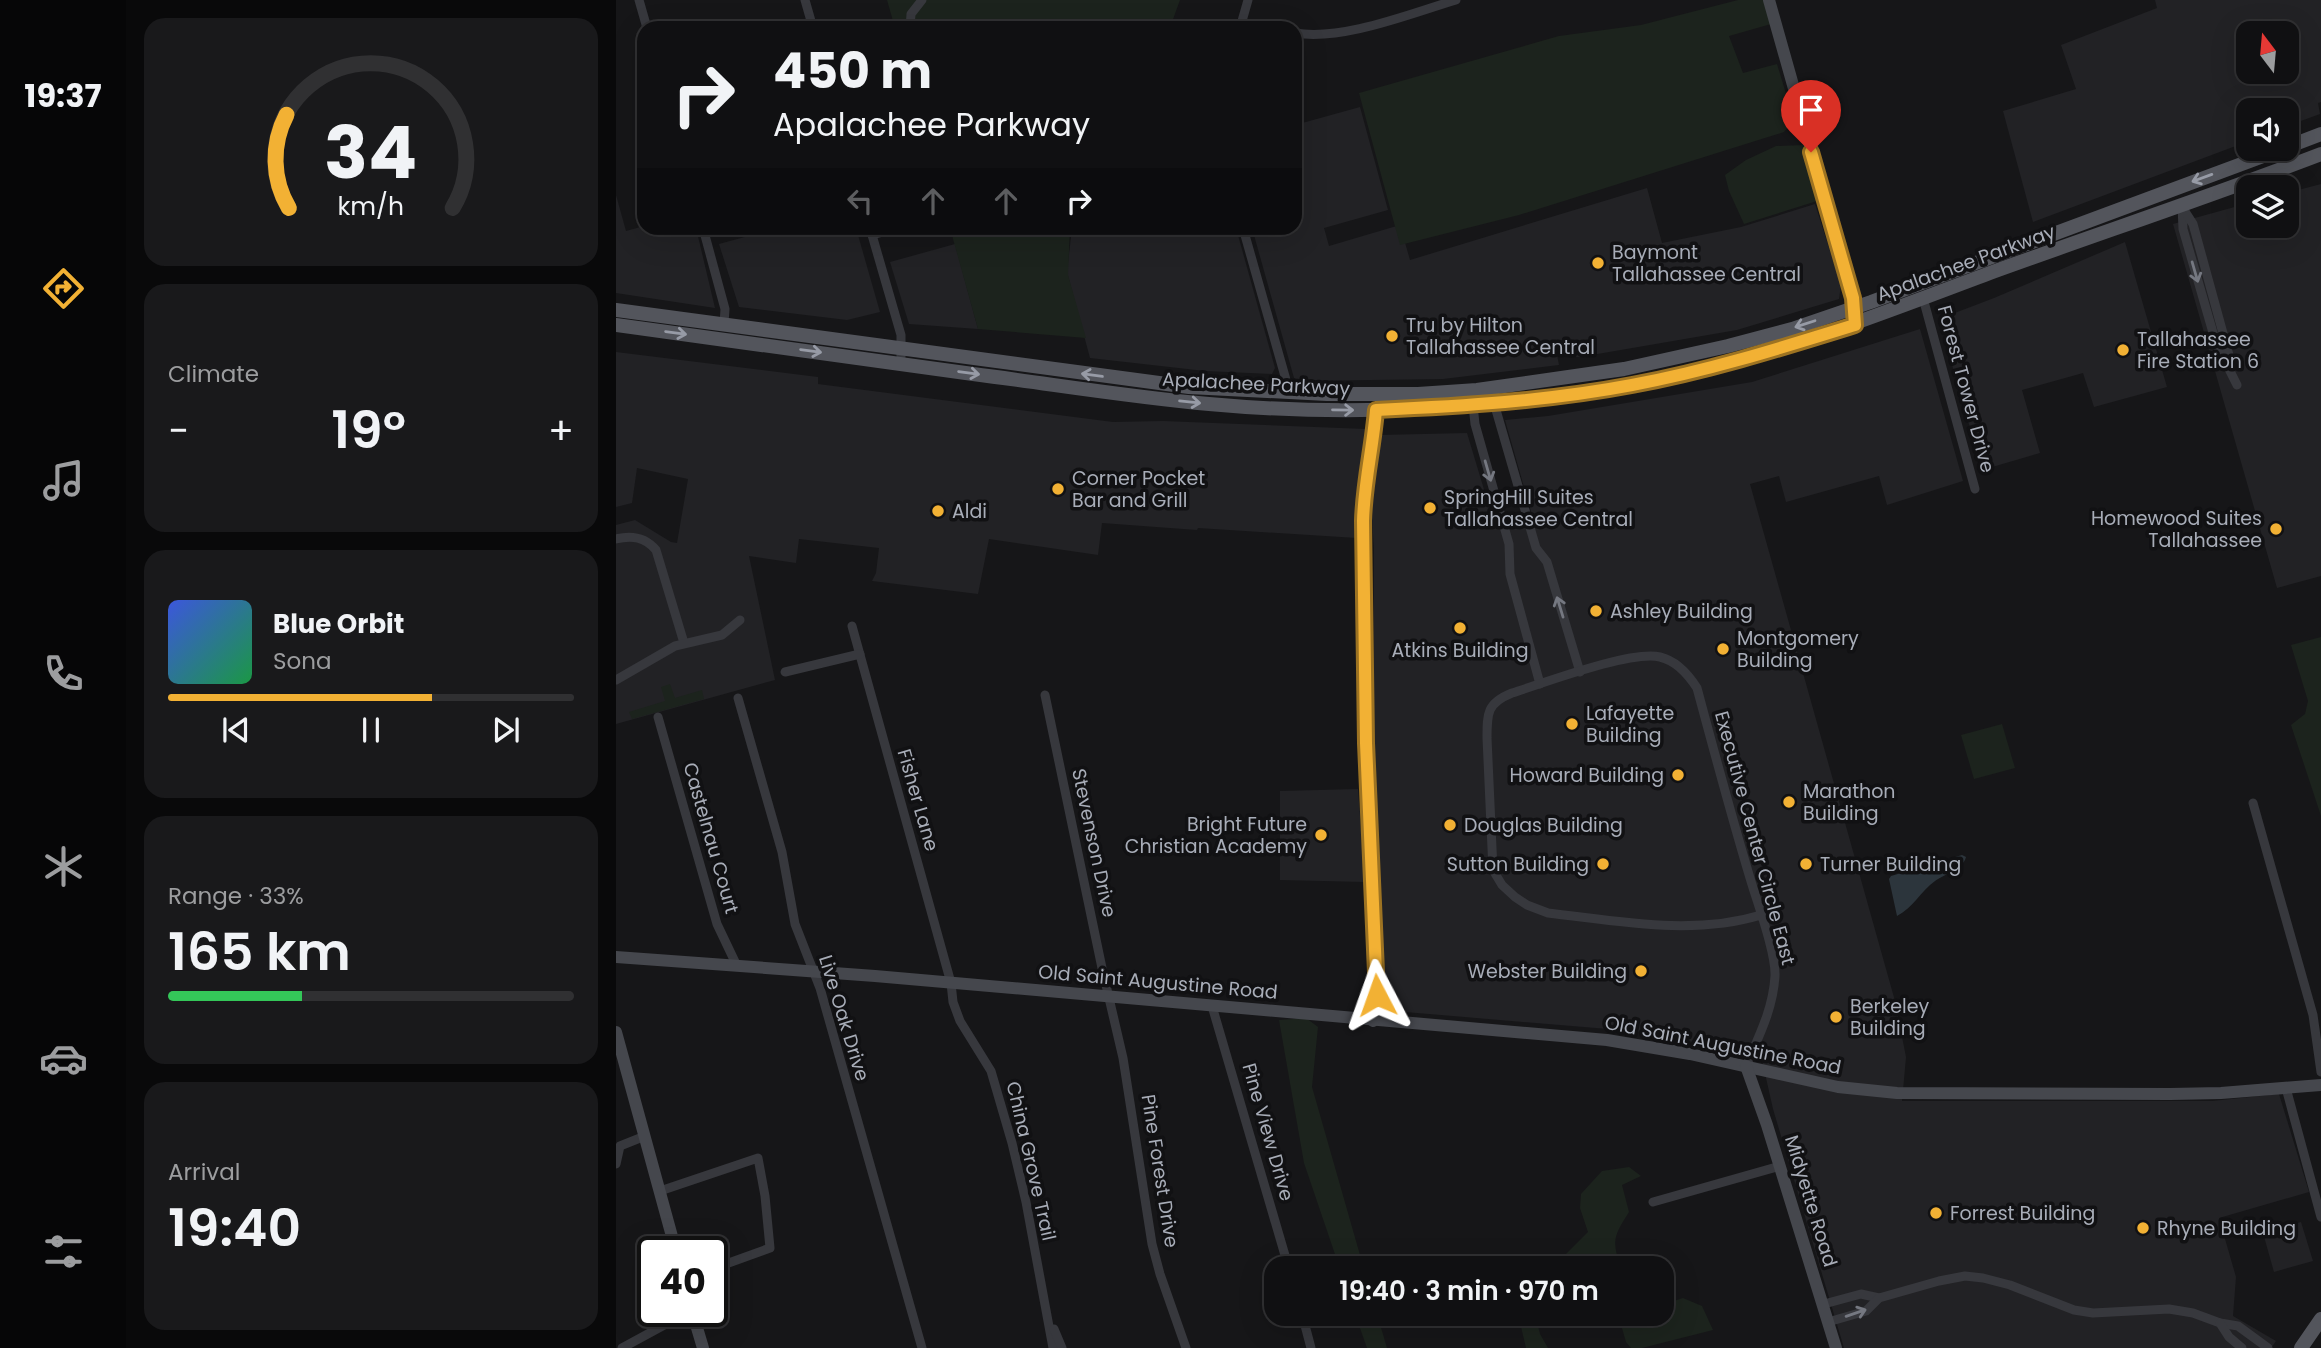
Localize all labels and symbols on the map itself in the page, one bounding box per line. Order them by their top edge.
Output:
north arrow [2236,21,2300,84]
pin [1781,80,1841,152]
one-way arrow [2191,173,2213,186]
street label: Apalachee Parkway [1873,218,2059,308]
place label: Baymont Tallahassee Central [1612,239,1801,288]
marker: Baymont Tallahassee Central [1590,255,1606,271]
one-way arrow [2190,261,2203,283]
street label: Forest Tower Drive [1931,302,2001,476]
place label: Tru by Hilton Tallahassee Central [1406,312,1595,361]
one-way arrow [1795,319,1817,331]
place label: Tallahassee Fire Station 6 [2137,326,2259,375]
one-way arrow [665,327,687,340]
marker: Tru by Hilton Tallahassee Central [1384,328,1400,344]
marker: Tallahassee Fire Station 6 [2115,342,2131,358]
one-way arrow [799,345,822,358]
street label: Apalachee Parkway [1161,366,1351,402]
one-way arrow [957,367,980,380]
one-way arrow [1081,368,1104,381]
one-way arrow [1178,396,1201,409]
one-way arrow [1331,403,1354,416]
one-way arrow [1482,459,1495,482]
place label: Corner Pocket Bar and Grill [1072,465,1205,514]
marker: Corner Pocket Bar and Grill [1050,481,1066,497]
place label: SpringHill Suites Tallahassee Central [1444,484,1633,533]
place label: Aldi [952,498,987,525]
marker: SpringHill Suites Tallahassee Central [1422,500,1438,516]
marker: Aldi [930,503,946,519]
place label: Homewood Suites Tallahassee [2091,505,2262,554]
marker: Homewood Suites Tallahassee [2268,521,2284,537]
one-way arrow [1553,596,1566,618]
place label: Ashley Building [1610,598,1753,625]
marker: Ashley Building [1588,603,1604,619]
marker: Atkins Building [1452,620,1468,636]
place label: Montgomery Building [1737,625,1859,674]
place label: Atkins Building [1391,637,1529,664]
marker: Montgomery Building [1715,641,1731,657]
place label: Lafayette Building [1586,700,1674,749]
street label: Executive Center Circle East [1708,708,1802,968]
marker: Lafayette Building [1564,716,1580,732]
street label: Fisher Lane [891,746,945,854]
street label: Castelnau Court [677,759,746,917]
place label: Howard Building [1510,762,1664,789]
street label: Stevenson Drive [1065,766,1123,920]
marker: Howard Building [1670,767,1686,783]
place label: Marathon Building [1803,778,1896,827]
marker: Marathon Building [1781,794,1797,810]
place label: Bright Future Christian Academy [1125,811,1307,860]
place label: Douglas Building [1464,812,1623,839]
marker: Douglas Building [1442,817,1458,833]
marker: Bright Future Christian Academy [1313,827,1329,843]
place label: Sutton Building [1447,851,1589,878]
place label: Turner Building [1820,851,1961,878]
marker: Sutton Building [1595,856,1611,872]
marker: Turner Building [1798,856,1814,872]
street label: Live Oak Drive [812,952,876,1084]
street label: Old Saint Augustine Road [1037,958,1279,1006]
position arrow [1340,958,1414,1032]
place label: Webster Building [1467,958,1627,985]
marker: Webster Building [1633,963,1649,979]
place label: Berkeley Building [1850,993,1930,1042]
street label: Old Saint Augustine Road [1603,1009,1843,1081]
marker: Berkeley Building [1828,1009,1844,1025]
street label: Pine View Drive [1235,1060,1301,1204]
street label: China Grove Trail [1000,1079,1062,1243]
street label: Pine Forest Drive [1135,1092,1185,1250]
street label: Midyette Road [1778,1132,1844,1270]
place label: Forrest Building [1950,1200,2095,1227]
marker: Forrest Building [1928,1205,1944,1221]
place label: Rhyne Building [2157,1215,2296,1242]
marker: Rhyne Building [2135,1220,2151,1236]
speed limit sign: 40 [637,1236,728,1327]
one-way arrow [1844,1306,1866,1318]

